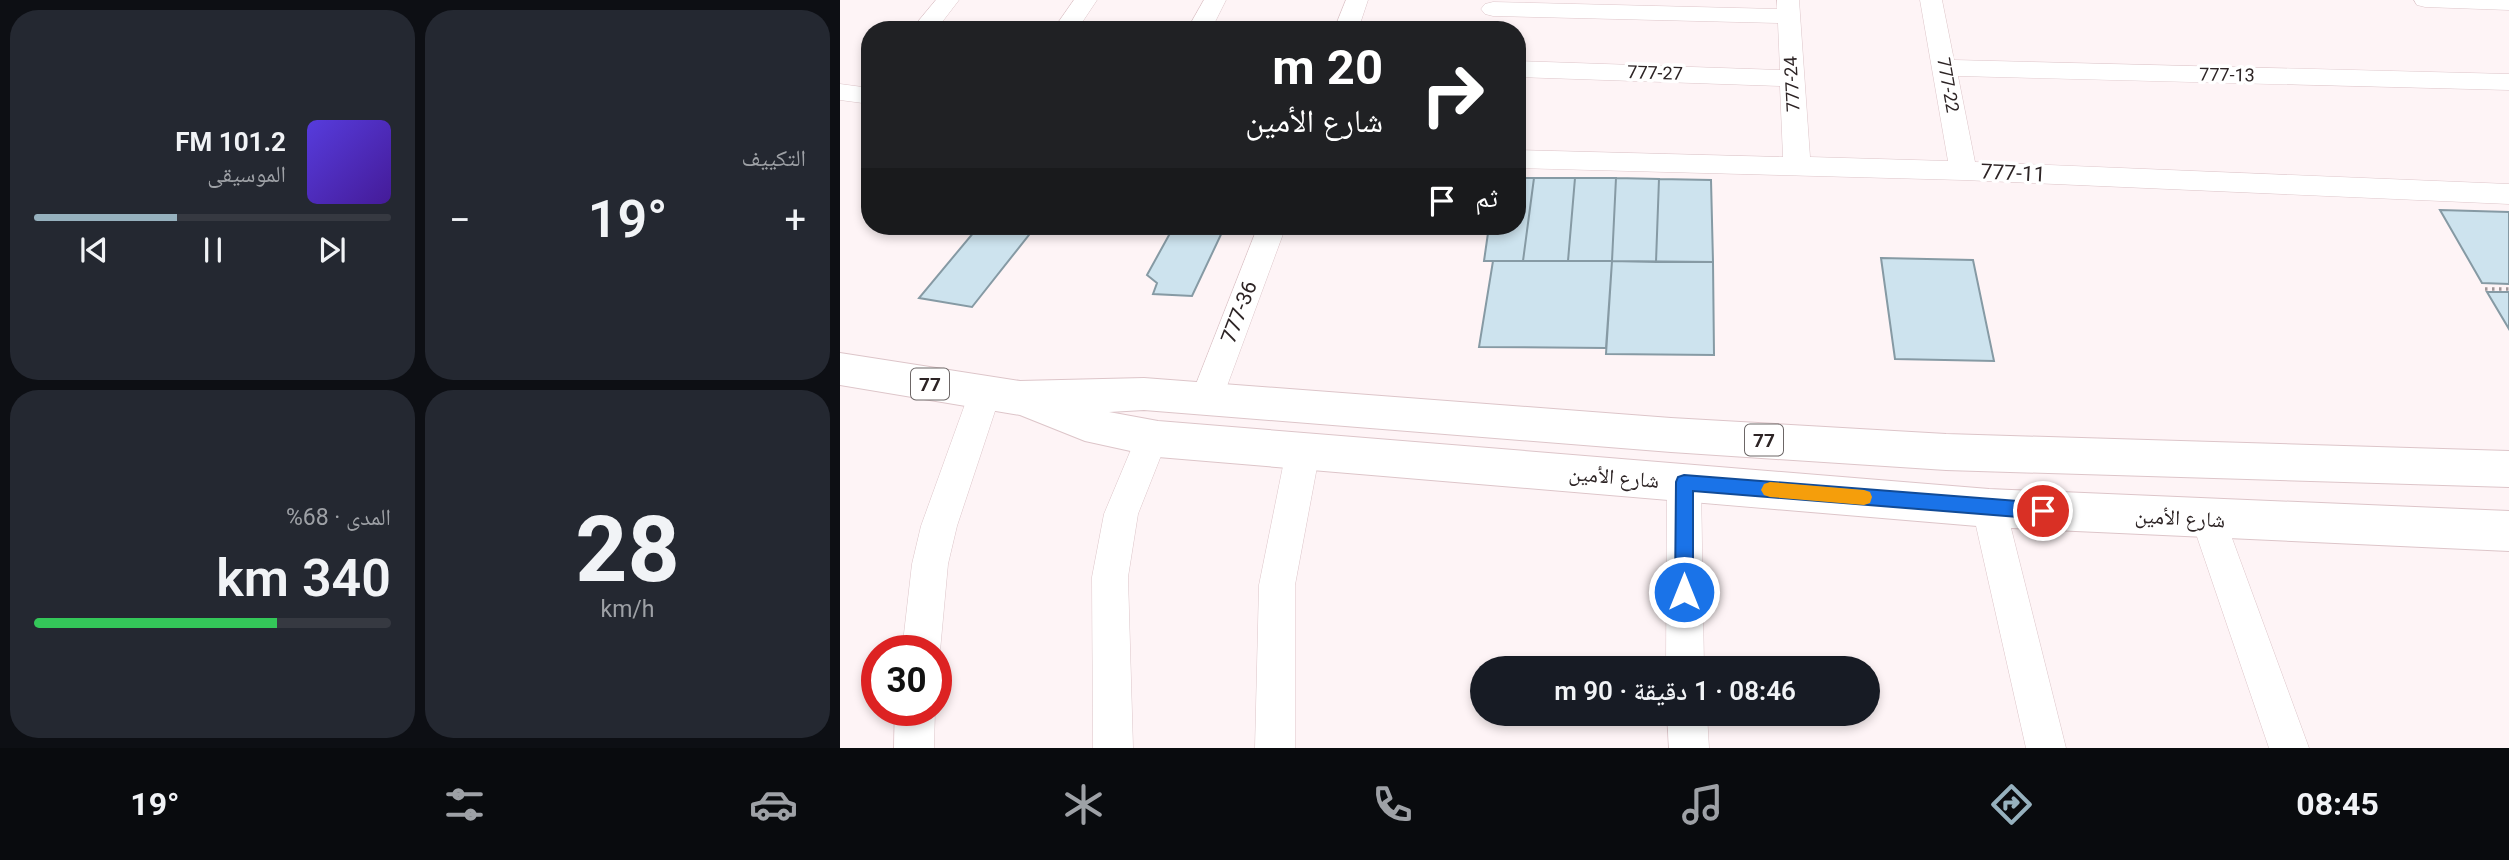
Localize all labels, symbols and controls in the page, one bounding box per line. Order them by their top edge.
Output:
text: 20 m [1272,39,1383,96]
icon: right [1407,49,1498,140]
street label: 777-24 [1780,56,1803,112]
street label: 777-22 [1933,56,1964,114]
street label: 777-27 [1627,61,1683,84]
street label: 777-13 [2199,64,2255,85]
text: شارع الأمين [1245,102,1383,140]
text: 101.2 FM [175,127,286,157]
text: التكييف [741,145,806,172]
street label: 777-11 [1980,159,2046,187]
text: الموسيقى [207,161,286,188]
icon: arrive [1423,182,1461,220]
text: ثم [1475,183,1498,213]
text: 19° [588,189,667,250]
text: − [449,198,471,242]
text: + [784,198,806,242]
icon: previous [75,231,113,269]
icon: pause [194,231,232,269]
icon: next [313,231,351,269]
street label: 777-36 [1216,277,1262,347]
road number: 77 [911,368,949,400]
road number: 77 [1745,424,1783,456]
street label: شارع الأمين [1568,461,1660,494]
pin [2013,481,2073,541]
icon: arrive [2024,492,2062,530]
text: 28 [575,497,680,603]
text: المدى · 68% [286,504,391,531]
street label: شارع الأمين [2134,504,2226,533]
text: 340 km [216,548,391,609]
position arrow [1647,555,1721,629]
text: km/h [601,596,655,623]
speed limit sign: 30 [861,635,952,726]
text: 08:46 · 1 دقيقة · 90 m [1554,676,1796,706]
icon: filters [440,780,489,829]
icon: car [749,780,798,829]
icon: climate [1059,780,1108,829]
icon: phone [1368,780,1417,829]
icon: music [1678,780,1727,829]
icon: directions [1987,780,2036,829]
text: 19° [130,785,180,823]
text: 08:45 [2296,785,2379,823]

